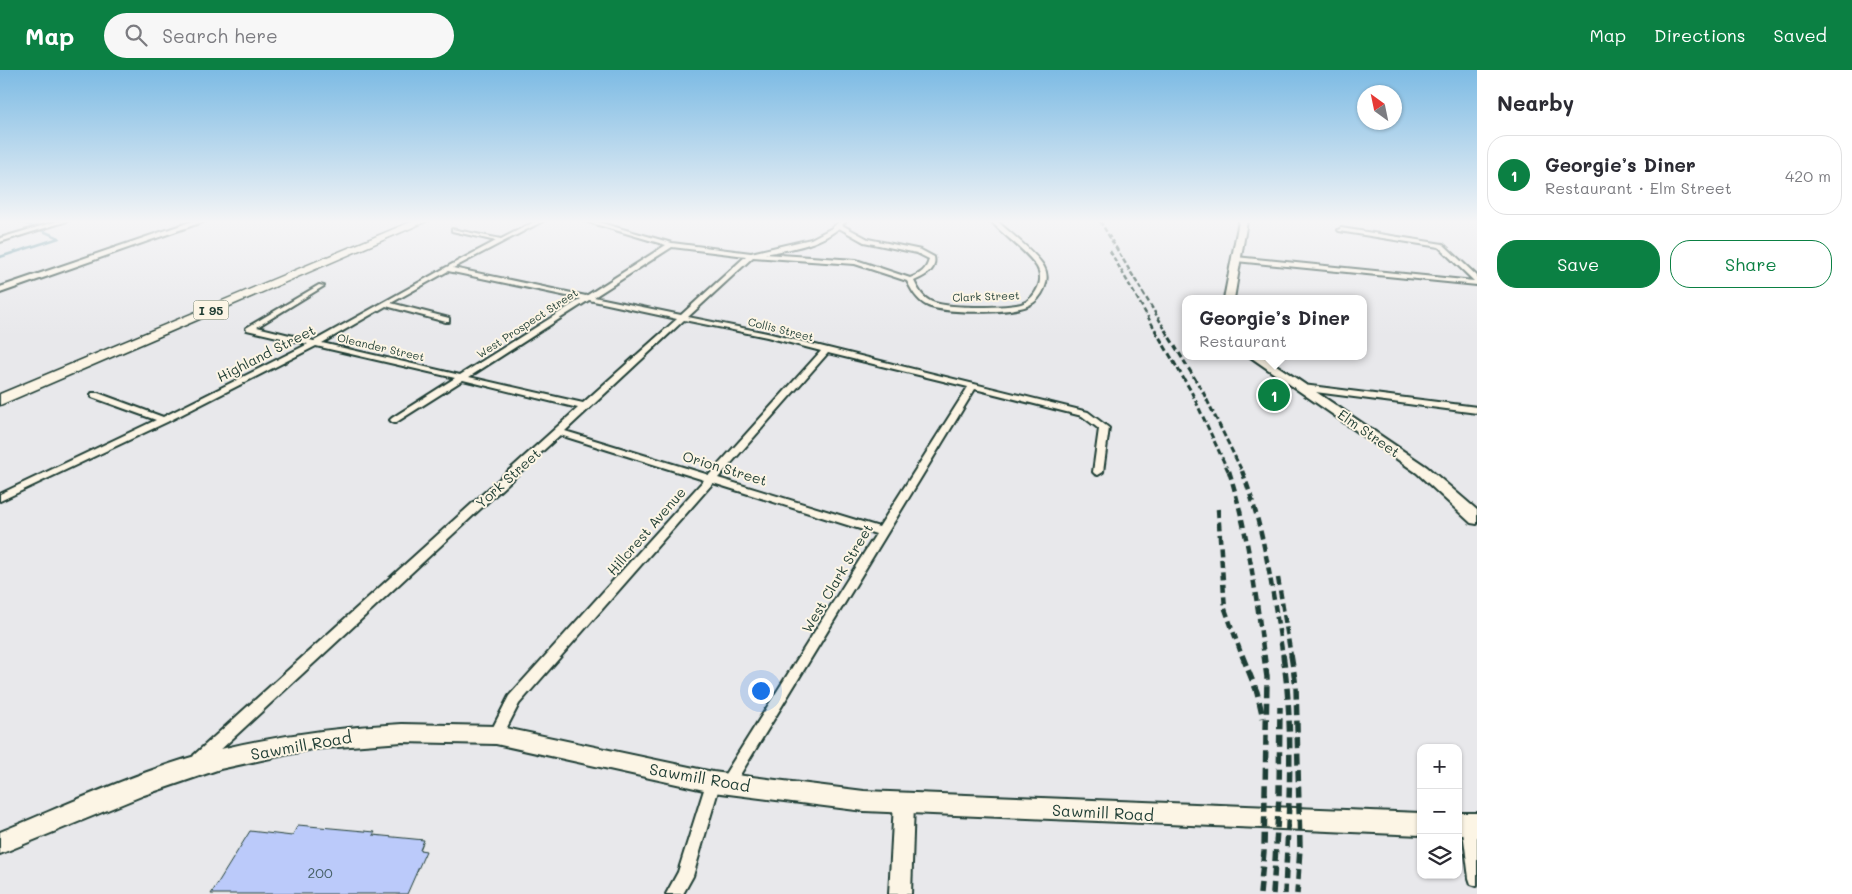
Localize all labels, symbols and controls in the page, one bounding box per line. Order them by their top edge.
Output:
search box [104,13,454,58]
text: Map [25,20,74,51]
icon: search [122,21,150,49]
text: Search here [162,23,278,48]
text: Map [1589,23,1626,47]
text: Directions [1654,23,1746,47]
text: Saved [1774,23,1827,47]
north arrow [1357,85,1402,130]
text: Nearby [1497,89,1574,116]
text: Georgie’s Diner [1545,152,1696,177]
text: 1 [1510,165,1518,186]
text: 420 m [1785,165,1831,186]
text: Restaurant · Elm Street [1545,177,1732,198]
button: Save [1497,240,1660,288]
button: Share [1670,240,1832,288]
street label: West Prospect Street [474,285,581,361]
street label: Clark Street [952,287,1020,305]
popup [1182,295,1367,360]
road number: I 95 [194,300,228,320]
text: Georgie’s Diner [1199,305,1350,330]
street label: Collis Street [747,314,816,344]
street label: Highland Street [213,320,319,386]
street label: Oleander Street [336,330,426,364]
text: Restaurant [1199,330,1287,351]
pin: 1 [1258,376,1290,414]
street label: Elm Street [1334,405,1404,461]
street label: York Street [472,444,544,512]
street label: Orion Street [680,446,770,490]
street label: Hillcrest Avenue [602,483,690,579]
street label: West Clark Street [797,520,877,636]
your location [748,678,774,704]
street label: Sawmill Road [249,726,353,764]
map controls [1417,744,1462,879]
button: + [1417,744,1462,789]
street label: Sawmill Road [648,758,752,796]
button: − [1417,789,1462,834]
street label: Sawmill Road [1051,799,1155,825]
button: layers [1417,834,1462,879]
house number: 200 [307,863,333,882]

